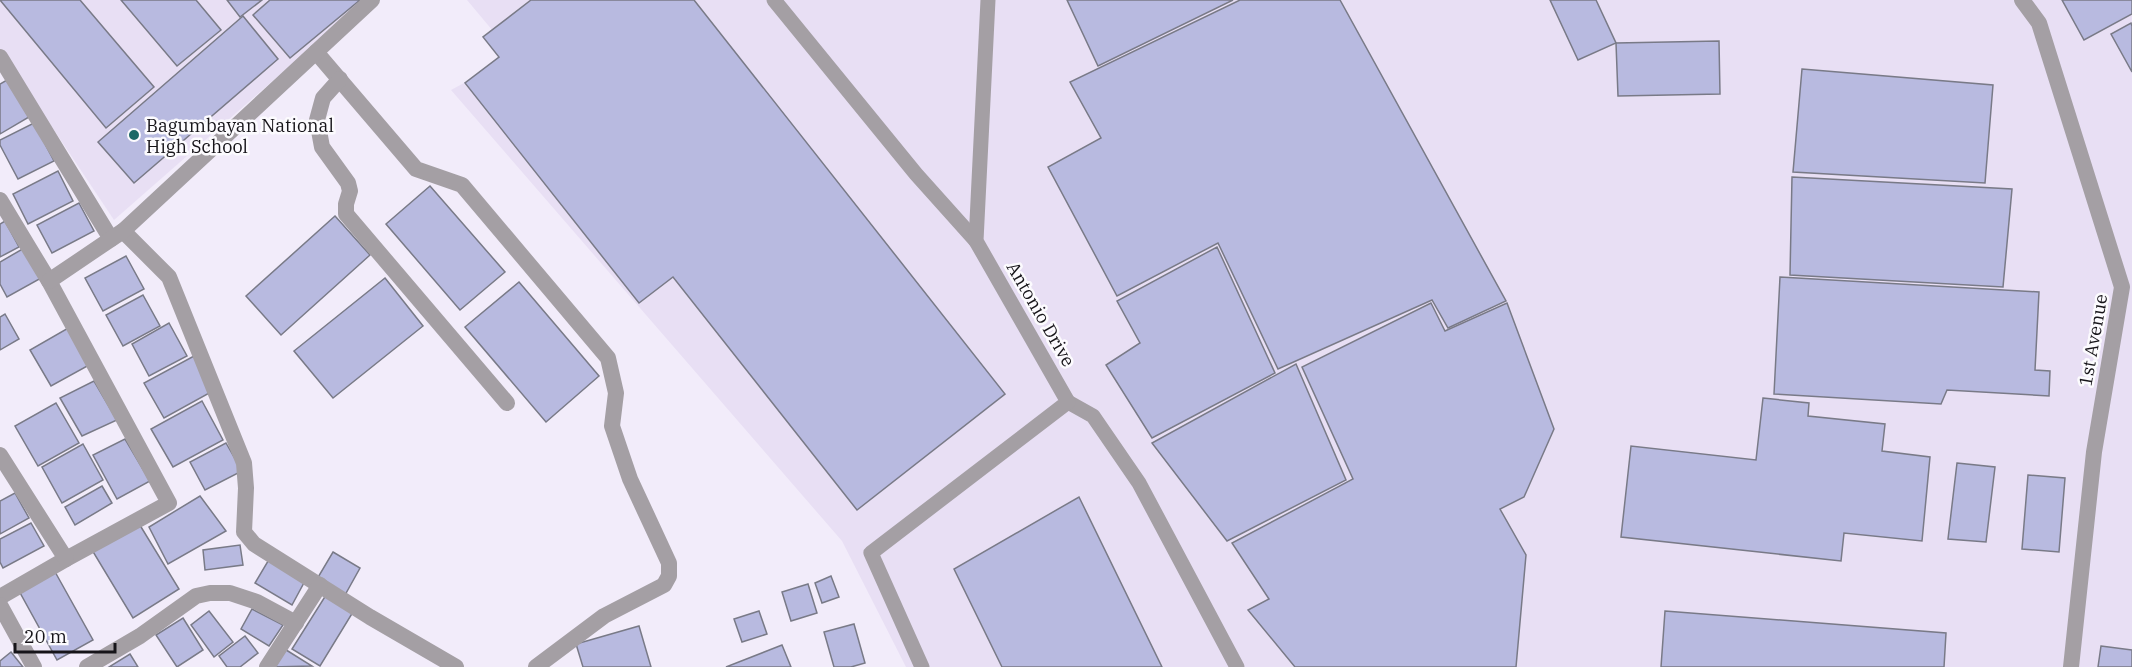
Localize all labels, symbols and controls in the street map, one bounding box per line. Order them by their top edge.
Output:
place label: Bagumbayan National High School [146,114,334,158]
marker: Bagumbayan National High School [127,128,141,142]
street label: Antonio Drive [1002,257,1080,371]
street label: 1st Avenue [2074,292,2112,388]
scale bar [15,616,116,654]
text: 20 m [24,625,67,648]

